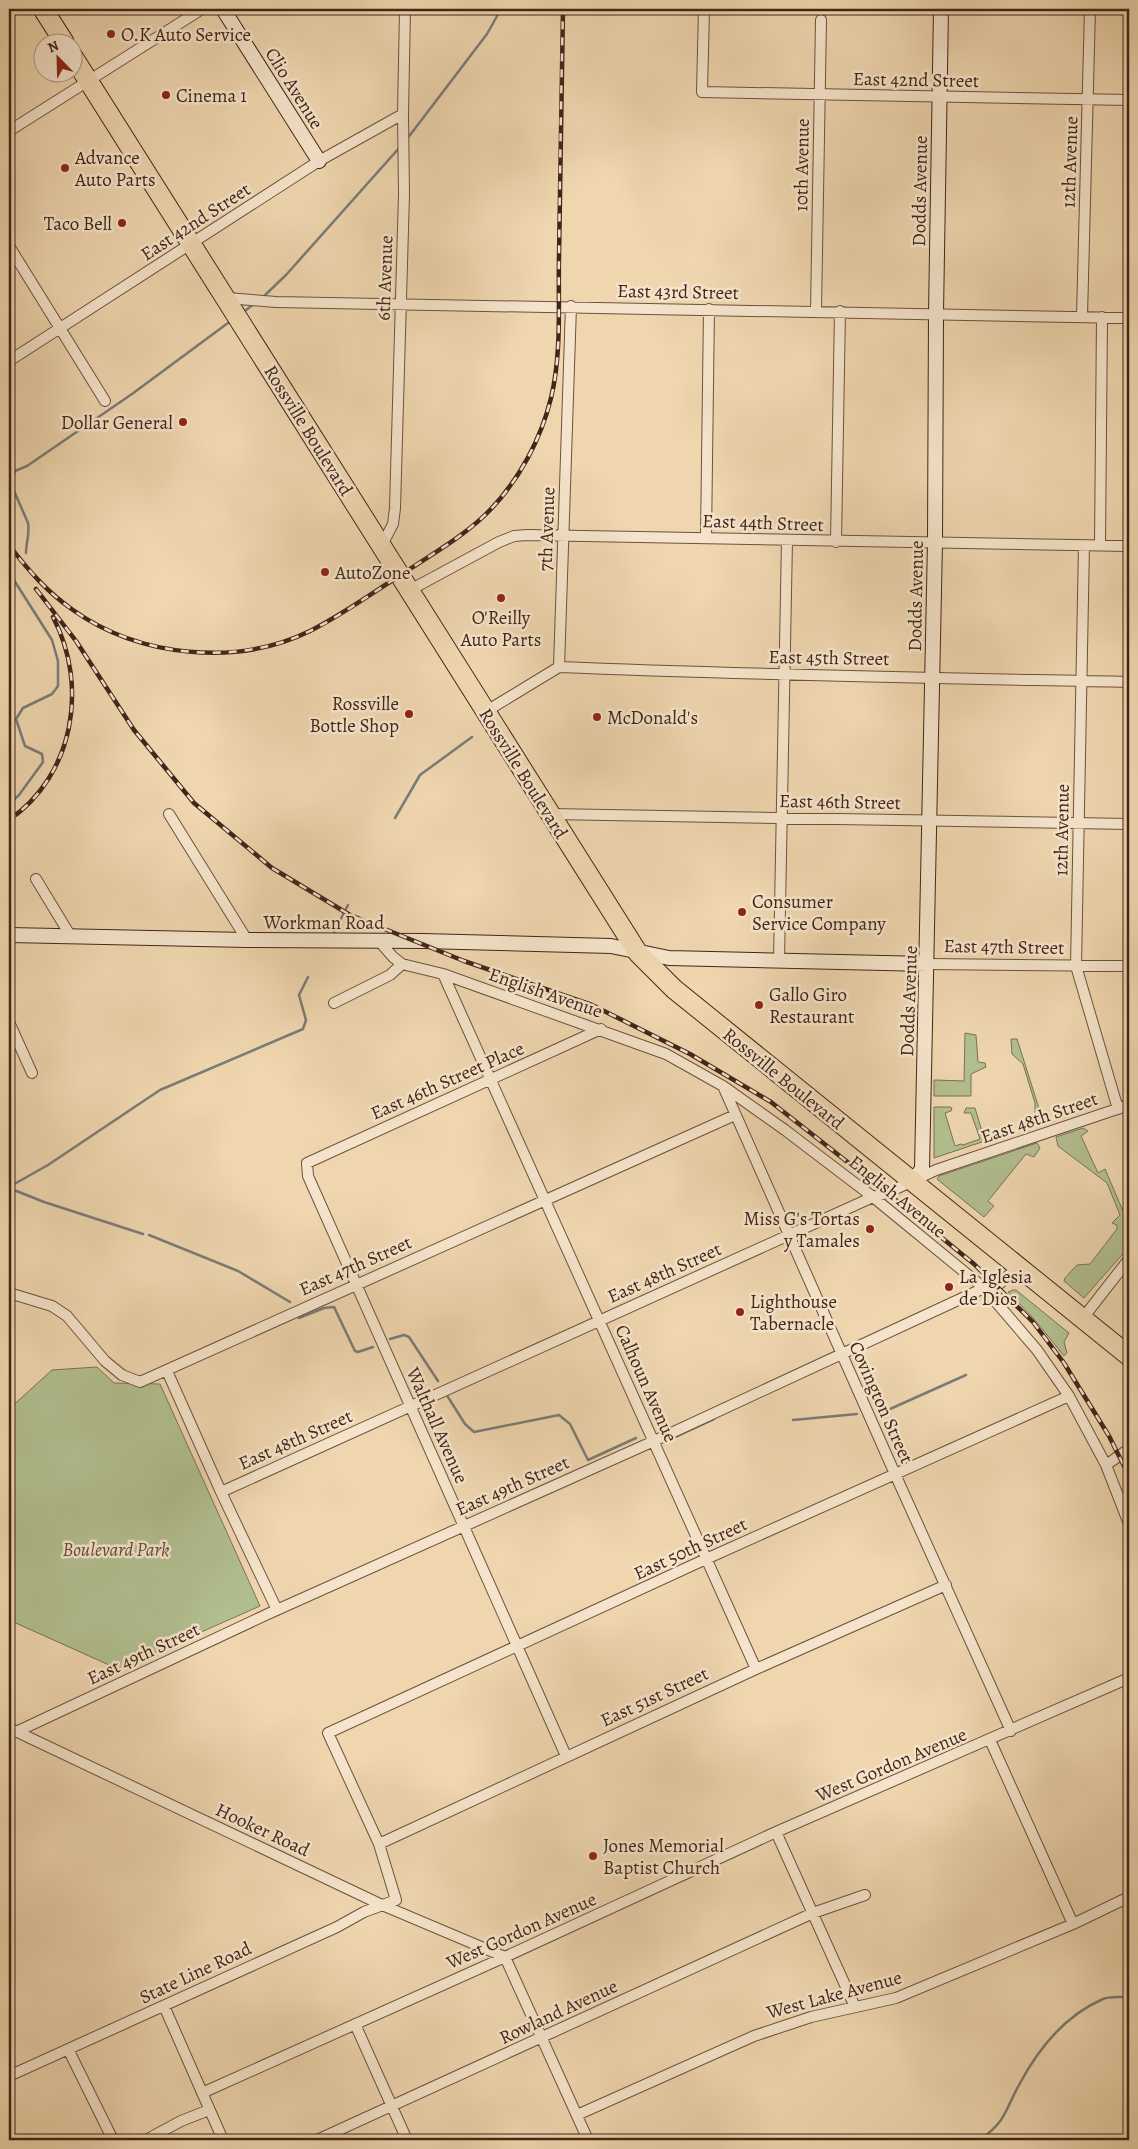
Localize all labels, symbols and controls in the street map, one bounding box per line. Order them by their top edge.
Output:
place label: O.K Auto Service [121,22,251,48]
marker: O.K Auto Service [105,28,117,40]
north arrow [32,32,82,82]
text: N [45,36,62,57]
street label: Clio Avenue [259,43,329,134]
street label: East 42nd Street [853,66,979,94]
place label: Cinema 1 [176,83,247,109]
marker: Cinema 1 [160,89,172,101]
street label: 12th Avenue [1055,115,1085,209]
street label: 10th Avenue [788,118,816,212]
street label: Dodds Avenue [906,135,934,247]
place label: Advance Auto Parts [74,145,156,193]
marker: Advance Auto Parts [59,162,71,174]
street label: East 42nd Street [136,177,256,267]
place label: Taco Bell [44,211,112,237]
marker: Taco Bell [116,217,128,229]
street label: 6th Avenue [371,235,399,321]
street label: East 43rd Street [617,278,739,306]
street label: Rossville Boulevard [258,360,359,501]
place label: Dollar General [61,410,173,436]
marker: Dollar General [177,416,189,428]
street label: 7th Avenue [533,486,561,572]
street label: East 44th Street [702,508,824,538]
street label: Dodds Avenue [902,540,930,652]
place label: AutoZone [334,560,411,586]
marker: AutoZone [319,566,331,578]
marker: O'Reilly Auto Parts [495,592,507,604]
place label: O'Reilly Auto Parts [460,605,541,653]
street label: East 45th Street [768,644,890,672]
place label: Rossville Bottle Shop [309,691,399,739]
street label: Rossville Boulevard [473,703,574,844]
place label: McDonald's [607,705,698,731]
marker: Rossville Bottle Shop [403,708,415,720]
marker: McDonald's [591,711,603,723]
street label: 12th Avenue [1048,784,1076,876]
street label: East 46th Street [779,788,901,816]
place label: Consumer Service Company [752,889,886,937]
marker: Consumer Service Company [736,906,748,918]
street label: Workman Road [263,910,385,936]
street label: East 47th Street [943,933,1065,961]
street label: Dodds Avenue [894,945,924,1057]
street label: English Avenue [485,961,606,1025]
place label: Gallo Giro Restaurant [769,982,854,1030]
marker: Gallo Giro Restaurant [753,999,765,1011]
street label: Rossville Boulevard [717,1022,850,1136]
street label: East 46th Street Place [366,1035,528,1126]
street label: East 48th Street [977,1086,1101,1150]
street label: English Avenue [843,1149,952,1244]
place label: Miss G's Tortas y Tamales [744,1206,860,1254]
marker: Miss G's Tortas y Tamales [864,1223,876,1235]
street label: East 47th Street [295,1229,416,1302]
street label: East 48th Street [603,1236,725,1310]
place label: La Iglesia de Dios [959,1264,1032,1312]
marker: La Iglesia de Dios [943,1281,955,1293]
place label: Lighthouse Tabernacle [750,1289,837,1337]
marker: Lighthouse Tabernacle [734,1306,746,1318]
street label: Calhoun Avenue [609,1321,684,1446]
street label: Covington Street [843,1337,920,1468]
street label: Walthall Avenue [399,1362,474,1488]
street label: East 48th Street [234,1403,356,1477]
street label: East 49th Street [452,1449,573,1523]
street label: East 50th Street [629,1511,751,1587]
park label: Boulevard Park [62,1537,170,1563]
street label: East 49th Street [83,1616,204,1691]
street label: East 51st Street [596,1661,713,1733]
street label: West Gordon Avenue [811,1721,971,1809]
street label: Hooker Road [211,1797,315,1863]
place label: Jones Memorial Baptist Church [603,1833,724,1881]
marker: Jones Memorial Baptist Church [587,1850,599,1862]
street label: West Gordon Avenue [441,1886,601,1976]
street label: State Line Road [135,1935,256,2010]
street label: West Lake Avenue [763,1964,905,2026]
street label: Rowland Avenue [495,1973,622,2051]

